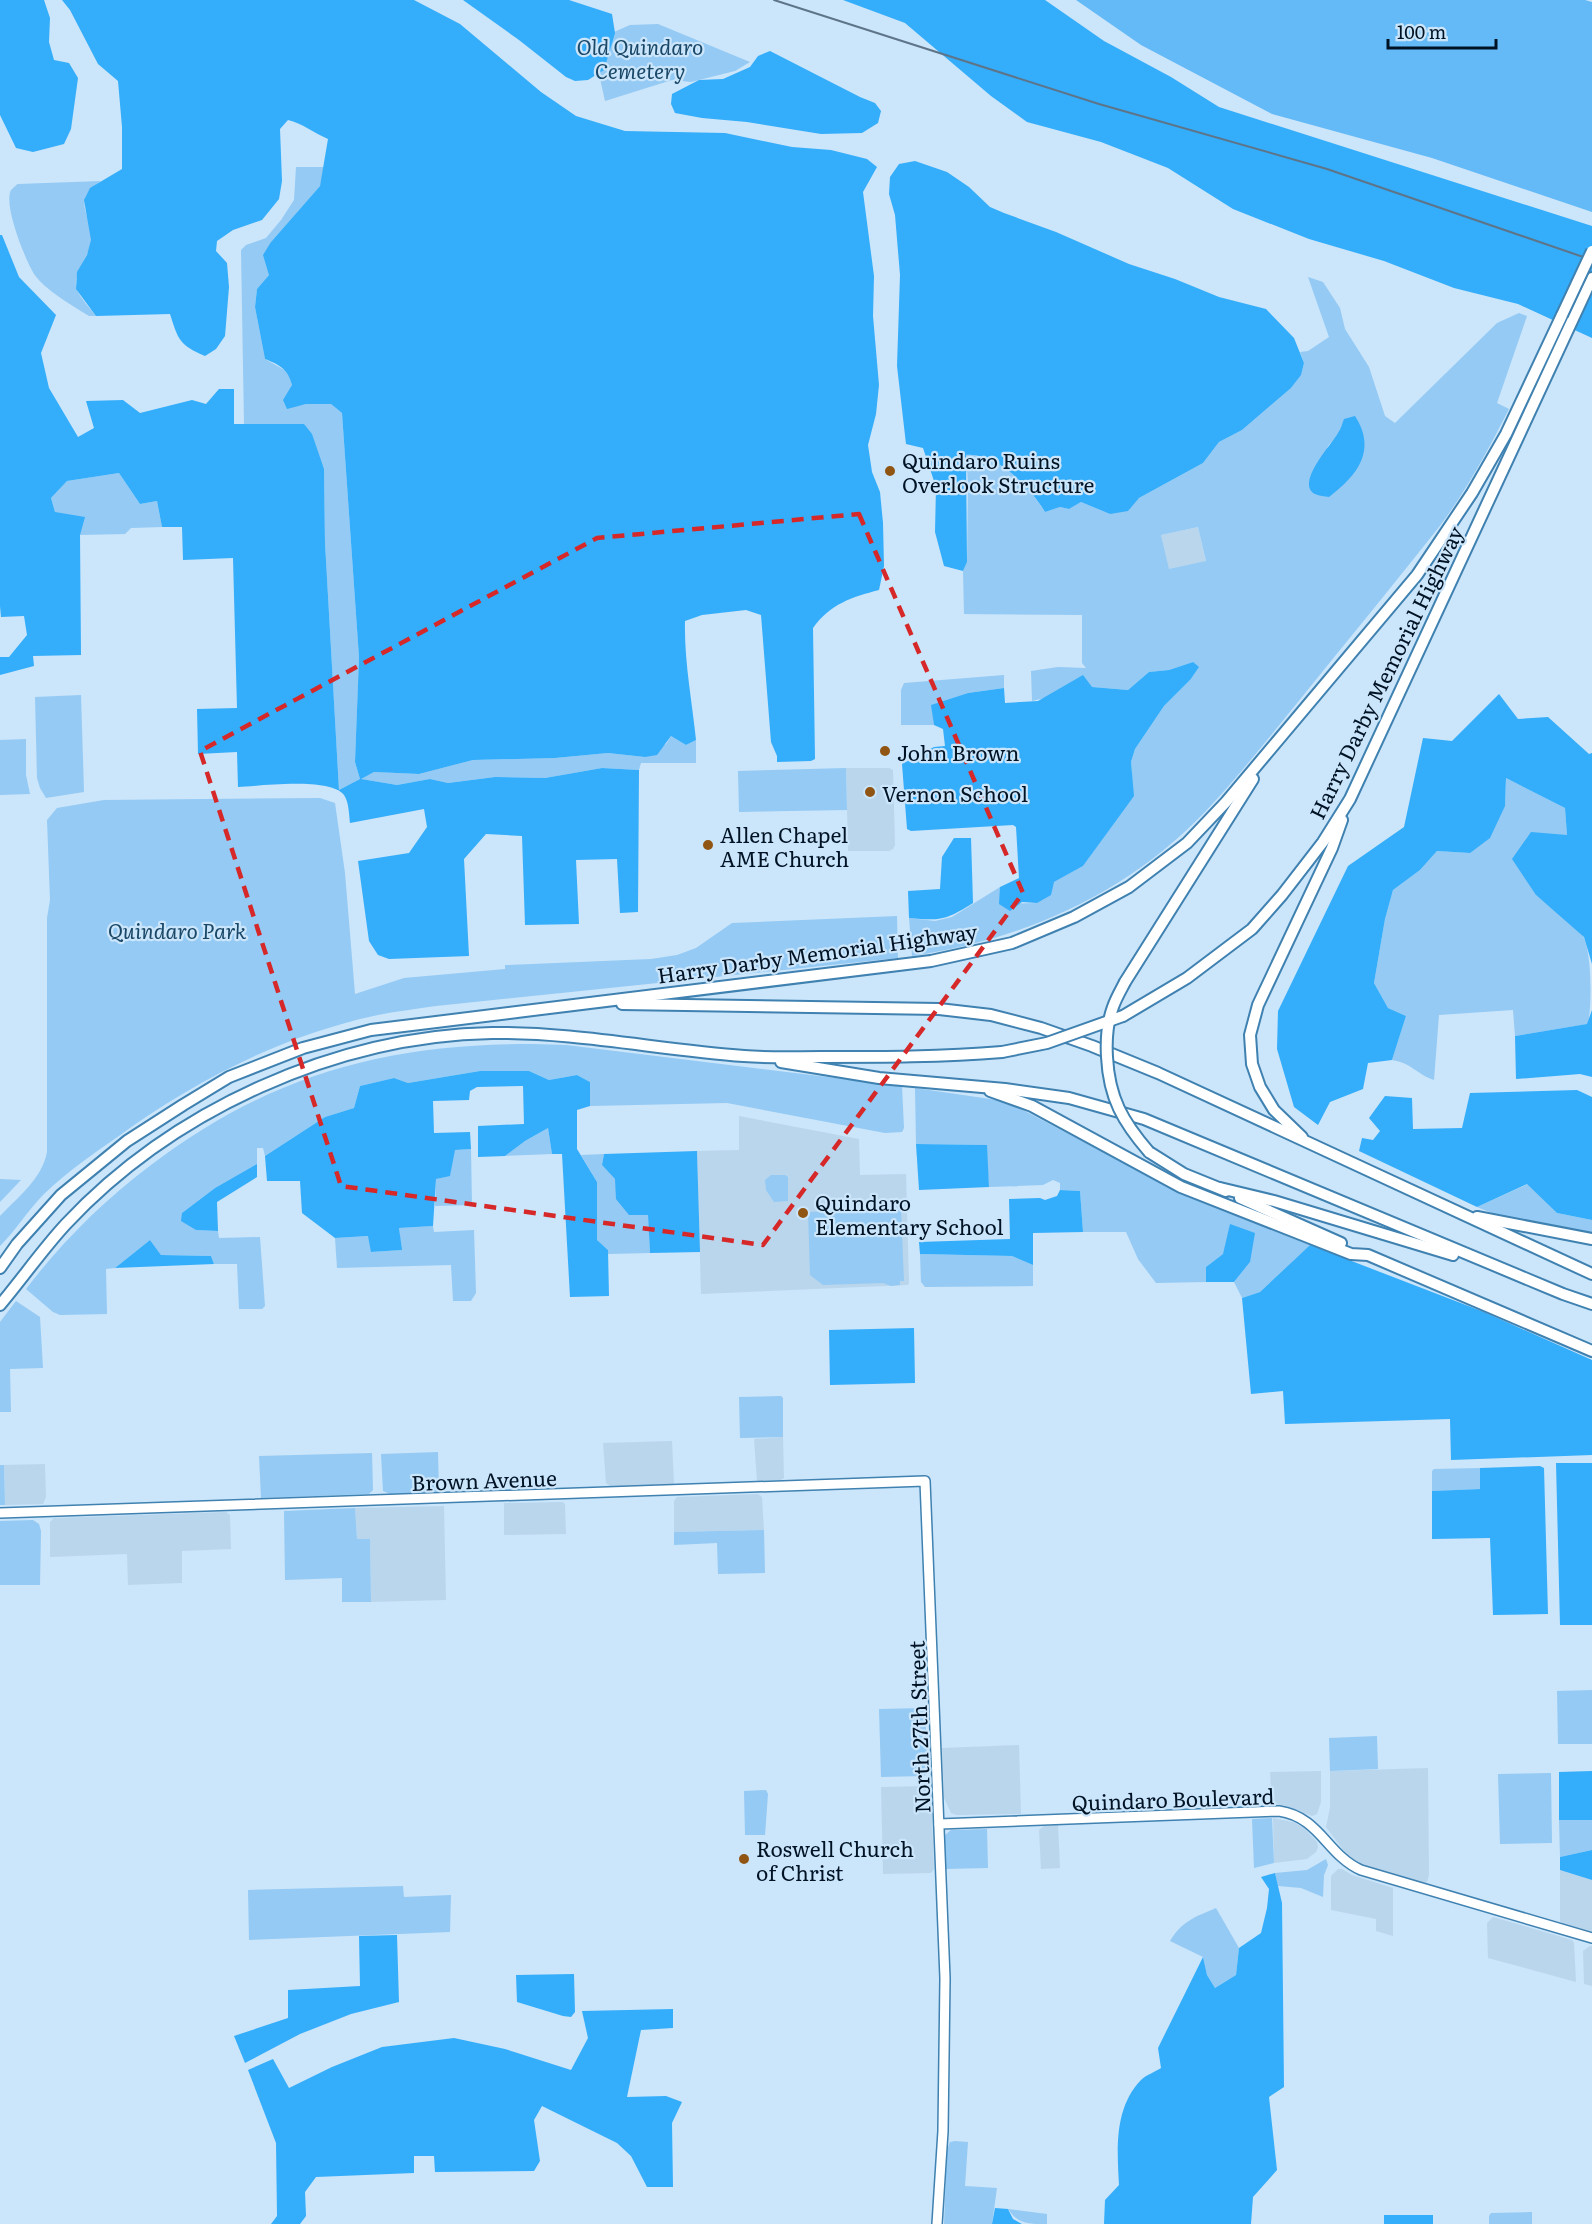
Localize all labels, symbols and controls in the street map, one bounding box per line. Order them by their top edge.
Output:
scale bar [1388,12,1496,50]
text: 100 m [1397,18,1446,45]
park label: Old Quindaro Cemetery [577,30,703,85]
place label: Quindaro Ruins Overlook Structure [902,444,1094,499]
marker: Quindaro Ruins Overlook Structure [883,464,897,478]
street label: Harry Darby Memorial Highway [1300,519,1470,824]
place label: John Brown [897,736,1019,767]
marker: John Brown [878,744,892,758]
place label: Vernon School [882,777,1028,808]
marker: Vernon School [863,785,877,799]
place label: Allen Chapel AME Church [720,818,849,873]
marker: Allen Chapel AME Church [701,838,715,852]
park label: Quindaro Park [108,914,247,945]
street label: Harry Darby Memorial Highway [655,914,980,990]
place label: Quindaro Elementary School [815,1186,1004,1241]
marker: Quindaro Elementary School [796,1206,810,1220]
street label: Brown Avenue [411,1461,557,1497]
street label: North 27th Street [899,1640,937,1814]
street label: Quindaro Boulevard [1071,1779,1275,1817]
place label: Roswell Church of Christ [756,1832,914,1887]
marker: Roswell Church of Christ [737,1852,751,1866]

